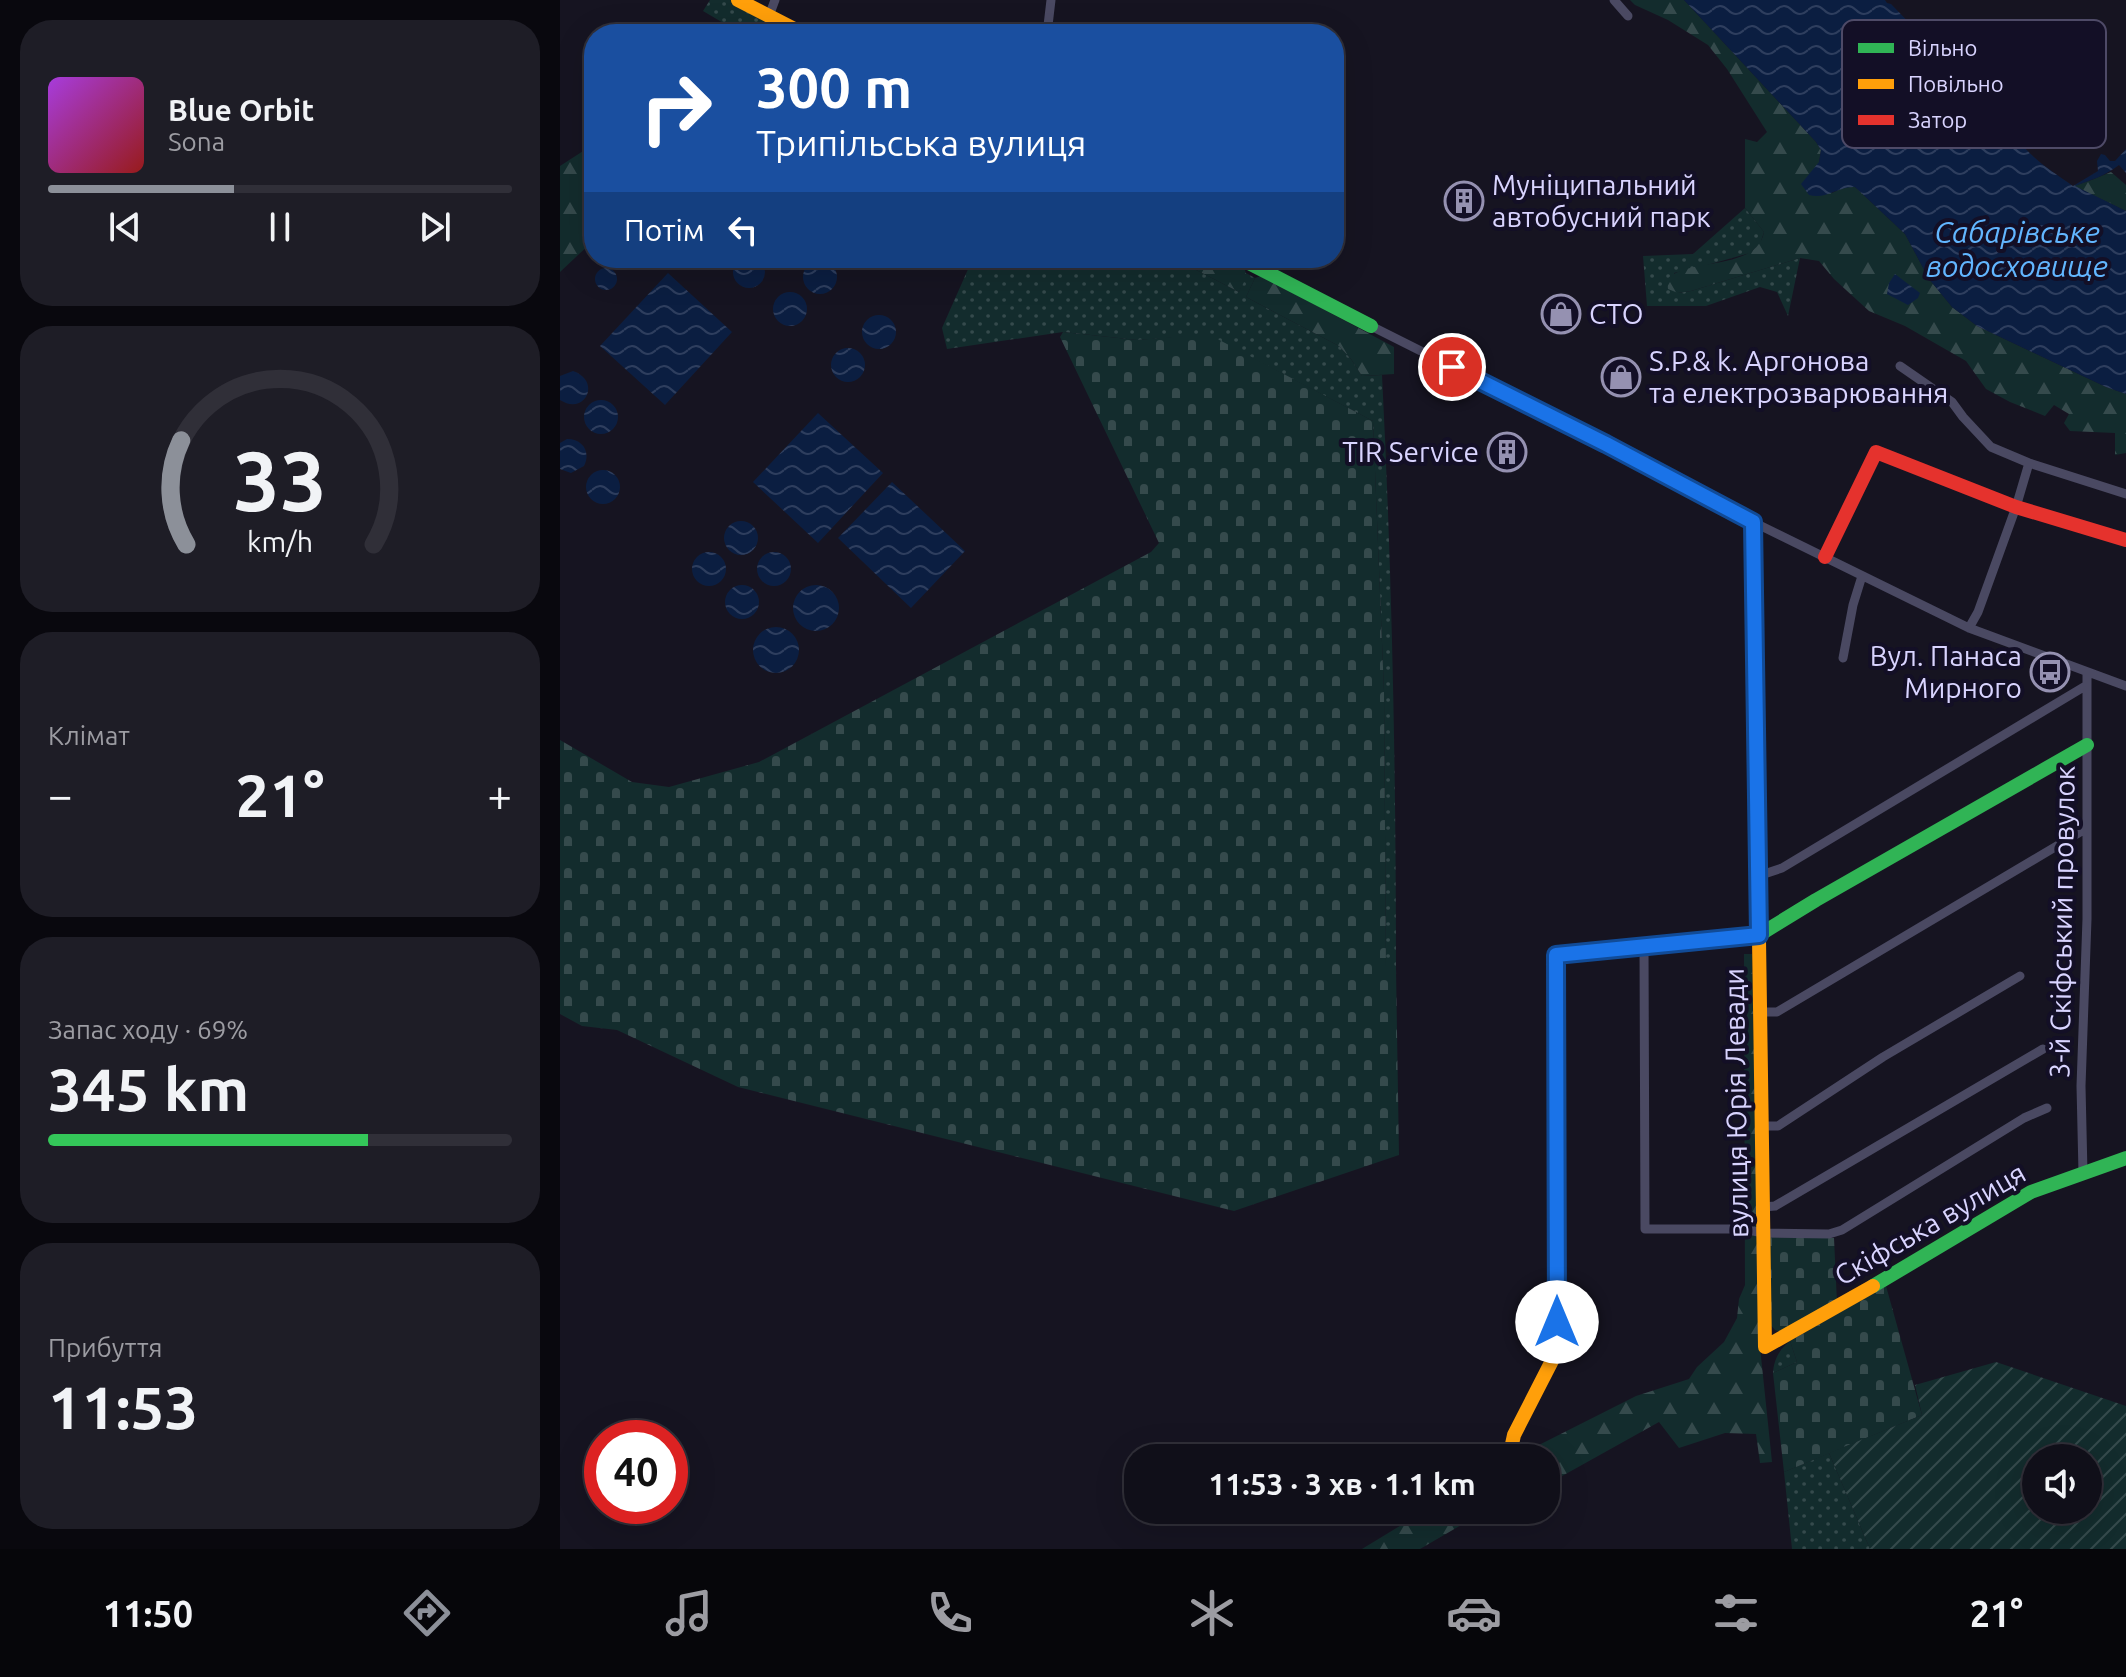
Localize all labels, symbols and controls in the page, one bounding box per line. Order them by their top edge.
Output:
legend [1842,20,2106,148]
text: Вільно [1908,35,1977,60]
icon: right [624,56,728,160]
text: 300 m [756,56,912,119]
text: Повільно [1908,71,2004,96]
text: Blue Orbit [168,93,314,127]
text: Затор [1908,107,1967,132]
text: Трипільська вулиця [756,122,1086,163]
text: Sona [168,127,225,156]
place label: Муніципальний автобусний парк [1492,169,1711,232]
building icon: Муніципальний автобусний парк [1443,180,1485,222]
icon: previous [103,205,147,249]
icon: pause [258,205,302,249]
icon: next [413,205,457,249]
icon: left [721,208,765,252]
text: Потім [624,213,705,247]
water label: Сабарівське водосховище [1926,215,2108,283]
shop icon: СТО [1540,293,1582,335]
place label: СТО [1589,298,1643,329]
pin [1418,333,1486,401]
icon: arrive [1430,345,1474,389]
place label: S.P.& k. Аргонова та електрозварювання [1649,345,1948,408]
shop icon: S.P.& k. Аргонова та електрозварювання [1600,356,1642,398]
building icon: TIR Service [1486,431,1528,473]
text: 33 [233,432,327,526]
place label: TIR Service [1342,436,1479,467]
text: km/h [247,525,313,557]
place label: Вул. Панаса Мирного [1870,640,2022,703]
bus stop icon: Вул. Панаса Мирного [2029,651,2071,693]
text: Клімат [48,721,130,750]
text: 21° [236,761,324,828]
street label: 3-й Скіфський провулок [2043,765,2080,1079]
text: − [48,770,73,819]
text: + [487,770,512,819]
street label: вулиця Юрія Левади [1718,968,1753,1238]
text: Запас ходу · 69% [48,1015,248,1044]
text: 345 km [48,1055,249,1122]
street label: Скіфська вулиця [1829,1156,2031,1291]
position arrow [1515,1280,1599,1364]
text: Прибуття [48,1333,162,1362]
text: 11:53 [48,1373,198,1440]
speed limit sign: 40 [584,1420,688,1524]
map controls [2022,1444,2102,1524]
button: sound [2022,1444,2102,1524]
text: 11:53 · 3 хв · 1.1 km [1208,1467,1476,1501]
icon: directions [399,1585,455,1641]
icon: music [661,1585,717,1641]
icon: phone [922,1585,978,1641]
icon: climate [1184,1585,1240,1641]
icon: car [1446,1585,1502,1641]
icon: filters [1708,1585,1764,1641]
text: 11:50 [103,1593,193,1634]
text: 21° [1970,1593,2023,1634]

